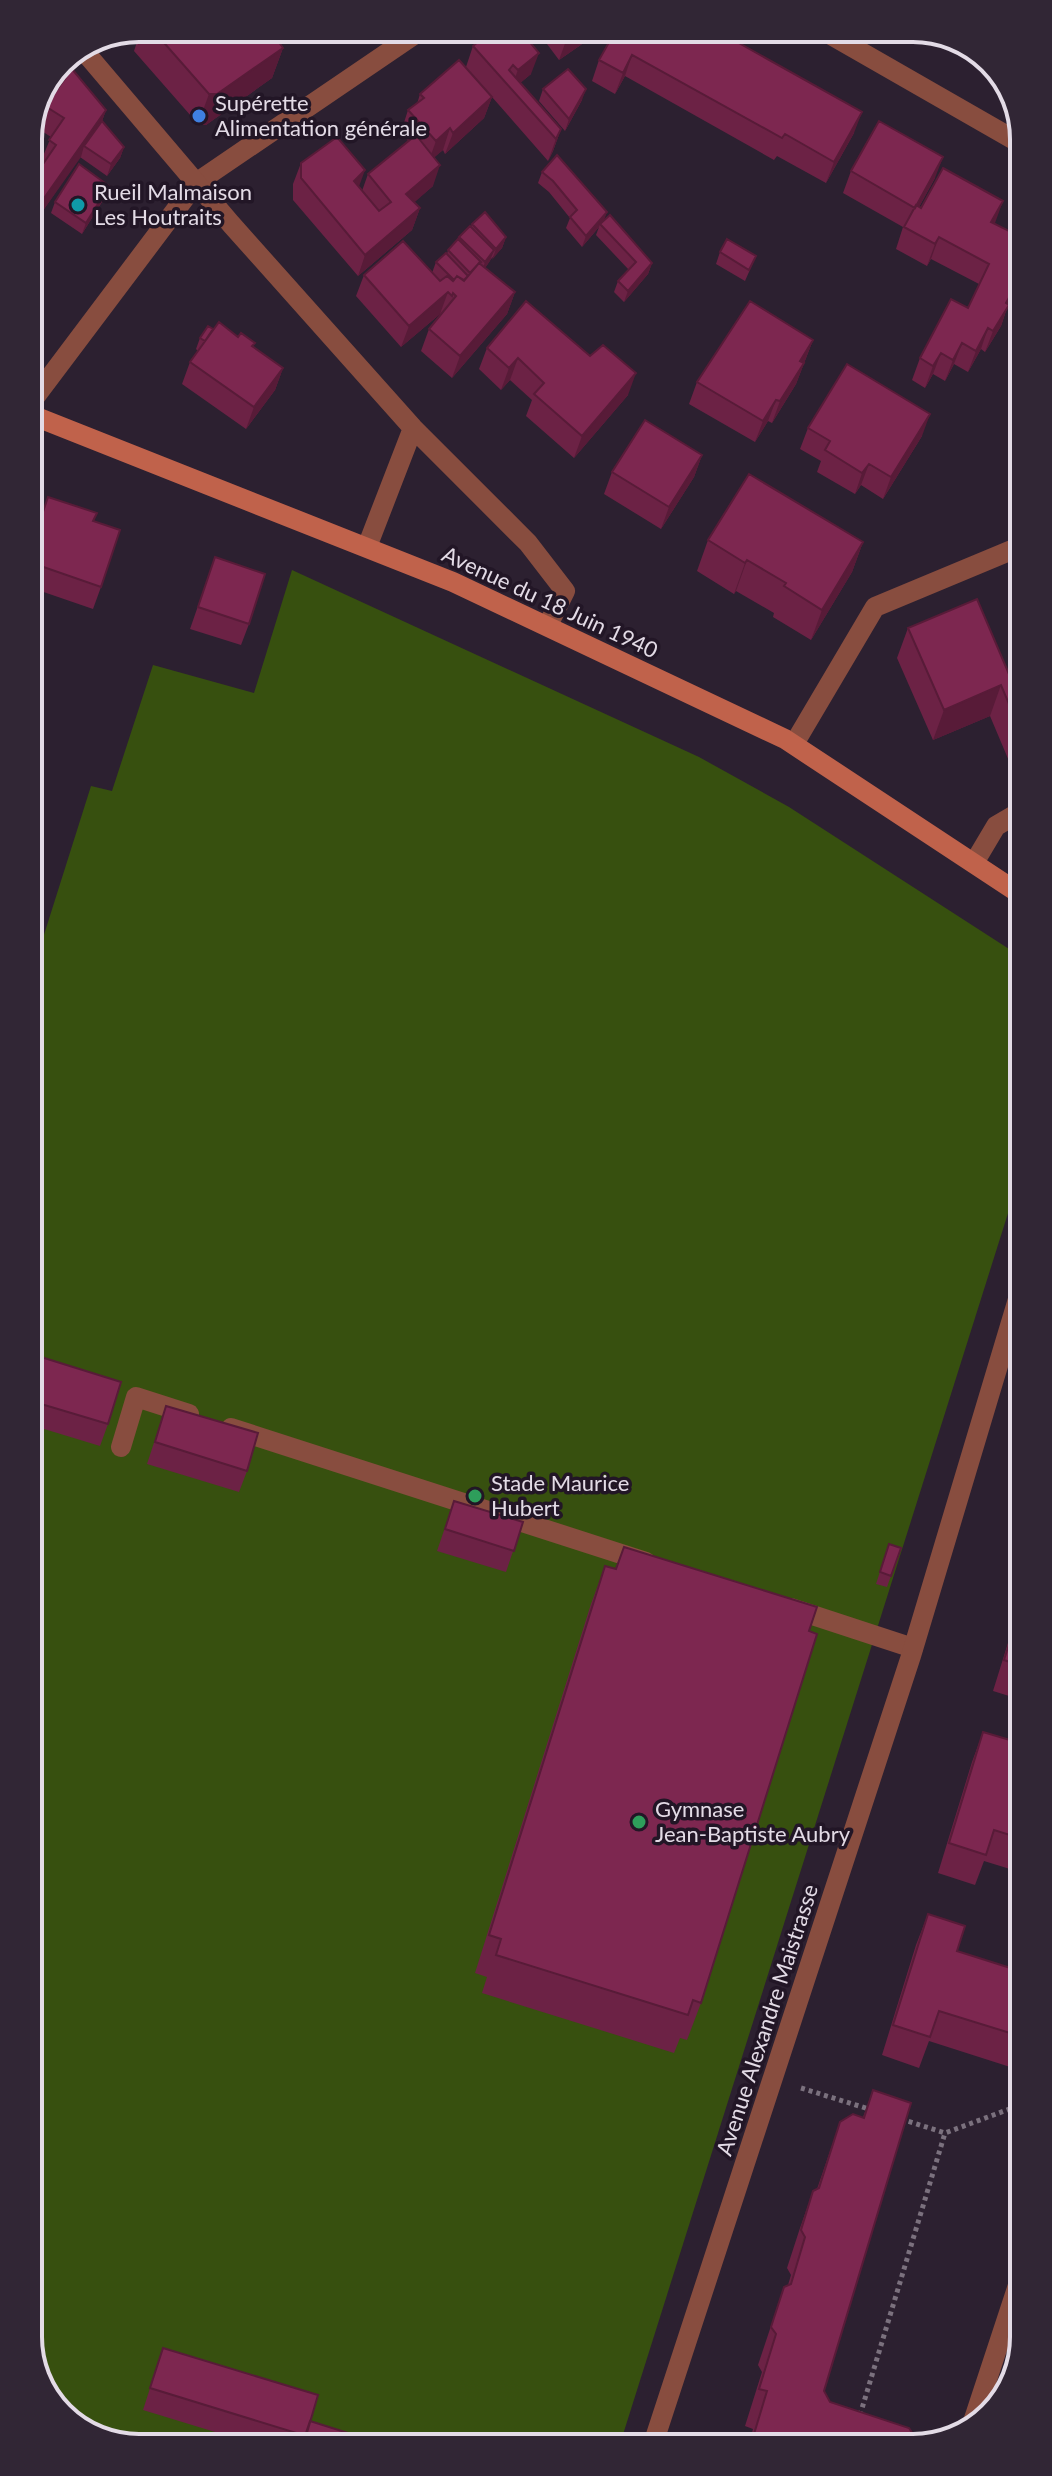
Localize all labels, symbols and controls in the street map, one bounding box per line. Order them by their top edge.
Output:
place label: Supérette Alimentation générale [215,89,427,141]
marker: Supérette Alimentation générale [190,107,208,125]
place label: Rueil Malmaison Les Houtraits [94,178,252,230]
marker: Rueil Malmaison Les Houtraits [69,196,87,214]
street label: Avenue du 18 Juin 1940 [438,540,662,663]
place label: Stade Maurice Hubert [491,1469,629,1521]
marker: Stade Maurice Hubert [466,1487,484,1505]
place label: Gymnase Jean-Baptiste Aubry [655,1795,851,1847]
marker: Gymnase Jean-Baptiste Aubry [630,1813,648,1831]
street label: Avenue Alexandre Maistrasse [710,1881,823,2159]

